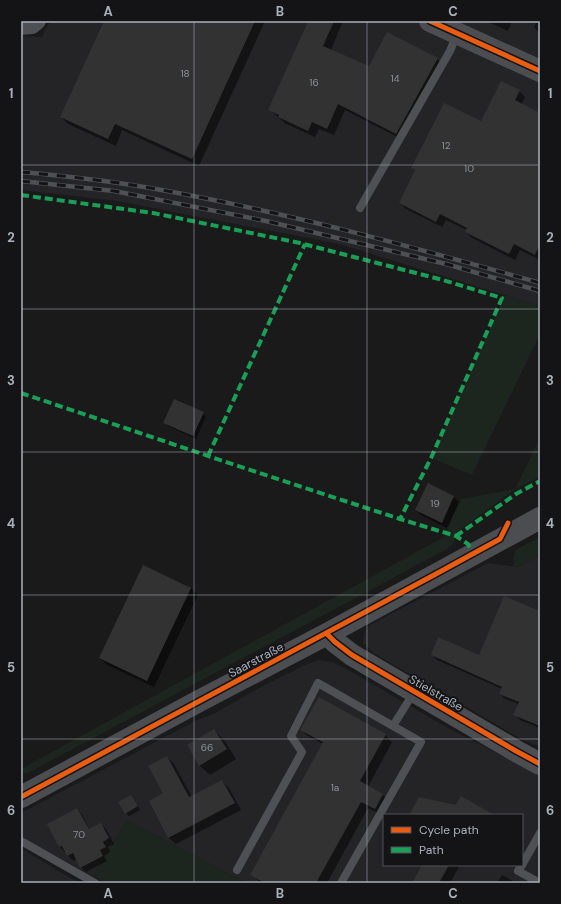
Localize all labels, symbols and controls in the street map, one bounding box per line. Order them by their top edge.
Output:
text: A [103,3,113,20]
text: B [276,3,284,20]
text: C [448,3,458,20]
house number: 18 [180,67,190,80]
house number: 14 [390,72,400,85]
house number: 16 [309,76,319,89]
text: 1 [9,85,13,102]
text: 1 [548,85,552,102]
house number: 12 [442,139,451,152]
house number: 10 [464,162,474,175]
text: 2 [7,229,15,246]
text: 2 [546,229,554,246]
text: 3 [7,372,15,389]
text: 3 [546,372,554,389]
house number: 19 [430,497,440,510]
text: 4 [7,515,15,532]
text: 4 [546,515,554,532]
street label: Saarstraße [226,639,287,681]
text: 5 [7,659,15,676]
text: 5 [546,659,554,676]
street label: Stielstraße [406,671,466,715]
house number: 66 [201,741,213,754]
house number: 1a [331,781,339,794]
text: 6 [7,802,15,819]
text: 6 [546,802,554,819]
legend [383,814,523,866]
text: Cycle path [419,822,479,838]
house number: 70 [73,828,85,841]
text: Path [419,842,444,858]
text: A [103,885,113,902]
text: B [276,885,284,902]
text: C [448,885,458,902]

